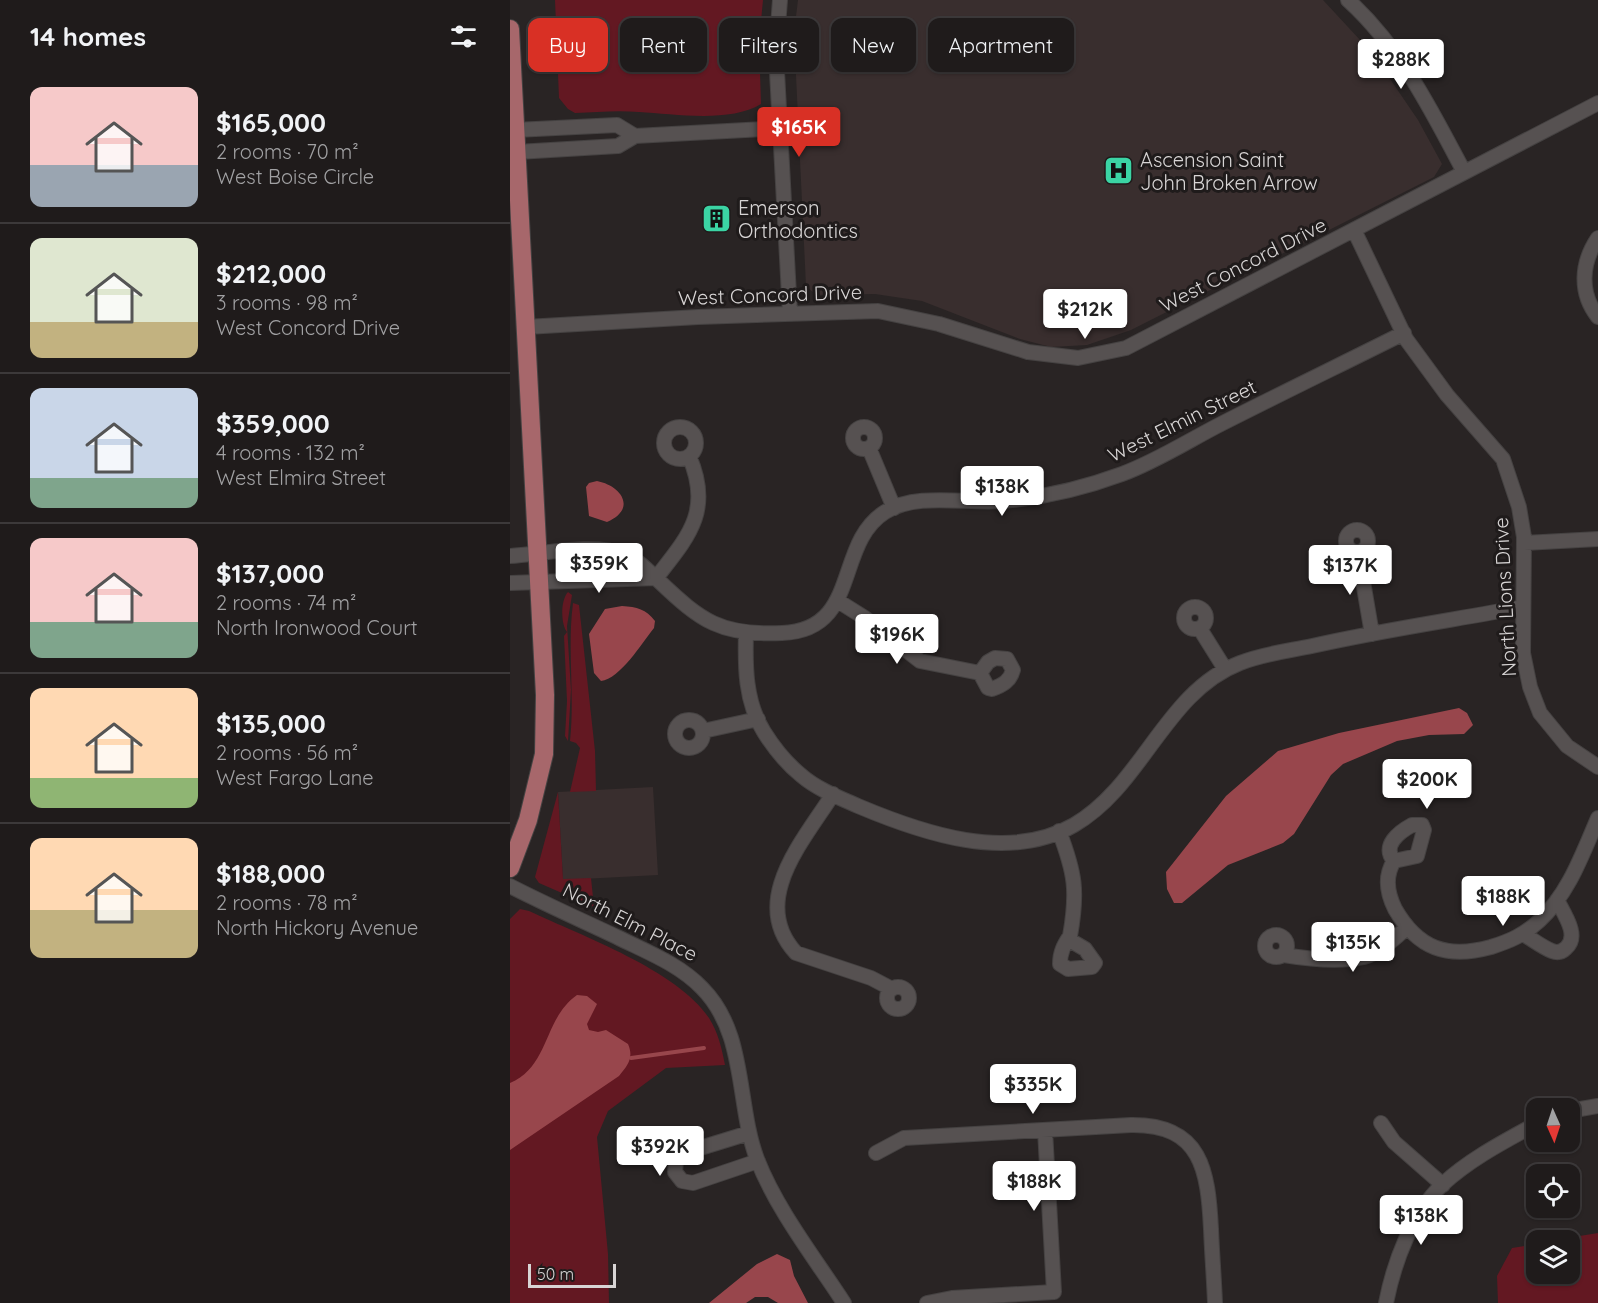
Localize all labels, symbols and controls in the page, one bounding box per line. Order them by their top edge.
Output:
chip: Buy [528,18,608,72]
chip: Rent [620,18,707,72]
chip: Filters [719,18,819,72]
chip: New [831,18,916,72]
chip: Apartment [928,18,1074,72]
text: 14 homes [30,20,146,53]
icon: filters [447,20,480,53]
pin: $288K [1359,39,1443,90]
text: $288K [1372,46,1430,71]
text: $165,000 [216,106,326,139]
pin: $165K [757,107,841,158]
icon: home [78,111,150,183]
text: $165K [771,114,827,139]
text: 2 rooms · 70 m² [216,139,359,164]
place label: Ascension Saint John Broken Arrow [1140,147,1318,195]
hospital icon: Ascension Saint John Broken Arrow [1103,155,1135,187]
text: West Boise Circle [216,164,374,189]
place label: Emerson Orthodontics [738,195,858,243]
building icon: Emerson Orthodontics [701,203,733,235]
street label: West Concord Drive [1155,212,1330,317]
text: $212,000 [216,257,326,290]
icon: home [78,262,150,334]
street label: West Concord Drive [678,279,862,310]
pin: $212K [1043,289,1127,340]
text: 3 rooms · 98 m² [216,290,358,315]
text: $212K [1057,296,1113,321]
text: West Concord Drive [216,315,400,340]
street label: West Elmin Street [1103,374,1260,467]
text: $359,000 [216,407,330,440]
icon: home [78,412,150,484]
text: 4 rooms · 132 m² [216,440,365,465]
text: West Elmira Street [216,465,386,490]
pin: $138K [960,466,1044,517]
text: $138K [975,473,1029,498]
street label: North Lions Drive [1488,517,1521,677]
pin: $359K [557,543,641,594]
pin: $137K [1308,545,1392,596]
text: $359K [570,550,628,575]
text: $137K [1323,552,1377,577]
text: $137,000 [216,557,324,590]
icon: home [78,562,150,634]
text: 2 rooms · 74 m² [216,590,356,615]
pin: $196K [855,614,939,665]
text: North Ironwood Court [216,615,418,640]
text: $196K [869,621,925,646]
text: $135,000 [216,707,326,740]
icon: home [78,712,150,784]
text: 2 rooms · 56 m² [216,740,358,765]
pin: $200K [1385,759,1469,810]
text: West Fargo Lane [216,765,374,790]
text: $200K [1397,766,1457,791]
text: $188,000 [216,857,325,890]
icon: home [78,862,150,934]
pin: $188K [1461,876,1545,927]
street label: North Elm Place [559,877,702,966]
text: $188K [1476,883,1530,908]
text: 2 rooms · 78 m² [216,890,358,915]
text: North Hickory Avenue [216,915,418,940]
pin: $135K [1311,922,1395,973]
text: $135K [1325,929,1381,954]
pin: $335K [991,1064,1075,1115]
text: $335K [1004,1071,1062,1096]
north arrow [1526,1098,1580,1152]
map controls [1526,1098,1580,1284]
pin: $392K [618,1126,702,1177]
text: $392K [631,1133,689,1158]
pin: $188K [992,1161,1076,1212]
button: locate [1526,1164,1580,1218]
text: $188K [1007,1168,1061,1193]
pin: $138K [1379,1195,1463,1246]
text: $138K [1394,1202,1448,1227]
button: layers [1526,1230,1580,1284]
scale bar [528,1261,616,1288]
text: 50 m [537,1264,574,1284]

